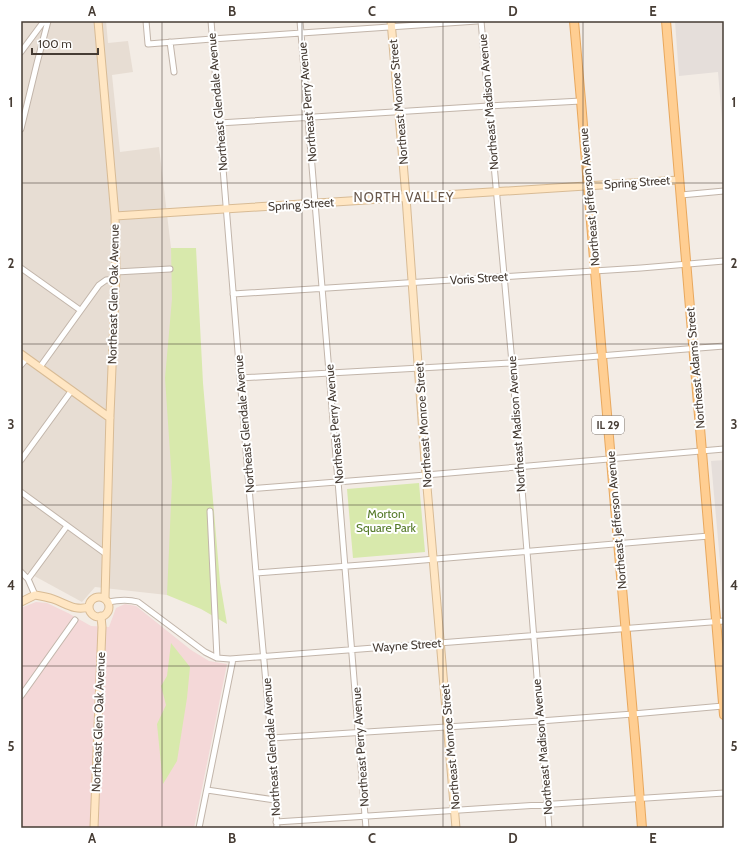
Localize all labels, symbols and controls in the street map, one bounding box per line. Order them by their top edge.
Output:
text: A [88,3,97,19]
text: B [228,3,236,19]
text: C [368,3,376,19]
text: D [508,3,518,19]
text: E [649,3,657,19]
scale bar [32,30,98,56]
street label: Northeast Glendale Avenue [203,32,231,172]
street label: Northeast Madison Avenue [475,33,501,171]
text: 100 m [38,36,72,51]
street label: Northeast Monroe Street [385,39,411,165]
street label: Northeast Perry Avenue [294,42,320,162]
text: 1 [9,94,13,110]
text: 1 [732,94,736,110]
street label: Northeast Jefferson Avenue [575,127,603,267]
street label: Spring Street [603,172,671,192]
district label: NORTH VALLEY [354,189,454,205]
street label: Spring Street [267,194,335,214]
street label: Northeast Glen Oak Avenue [104,224,122,364]
text: 2 [8,255,15,271]
text: 2 [731,255,738,271]
street label: Voris Street [450,268,508,288]
street label: Northeast Adams Street [682,307,708,429]
street label: Northeast Glendale Avenue [230,354,258,494]
street label: Northeast Madison Avenue [504,355,528,493]
street label: Northeast Monroe Street [411,362,435,488]
street label: Northeast Perry Avenue [321,364,347,484]
text: 3 [7,416,15,432]
road number: IL 29 [592,416,624,434]
text: 3 [730,416,738,432]
street label: Northeast Jefferson Avenue [602,450,630,590]
park label: Morton Square Park [356,506,417,535]
text: 4 [7,577,15,593]
text: 4 [730,577,738,593]
street label: Wayne Street [372,635,442,655]
street label: Northeast Glen Oak Avenue [88,652,108,792]
street label: Northeast Glendale Avenue [259,677,283,817]
street label: Northeast Madison Avenue [529,678,555,816]
street label: Northeast Monroe Street [437,684,463,810]
street label: Northeast Perry Avenue [348,687,372,807]
text: 5 [8,738,15,754]
text: 5 [731,738,738,754]
text: A [88,830,97,846]
text: B [228,830,236,846]
text: C [368,830,376,846]
text: D [508,830,518,846]
text: E [649,830,657,846]

